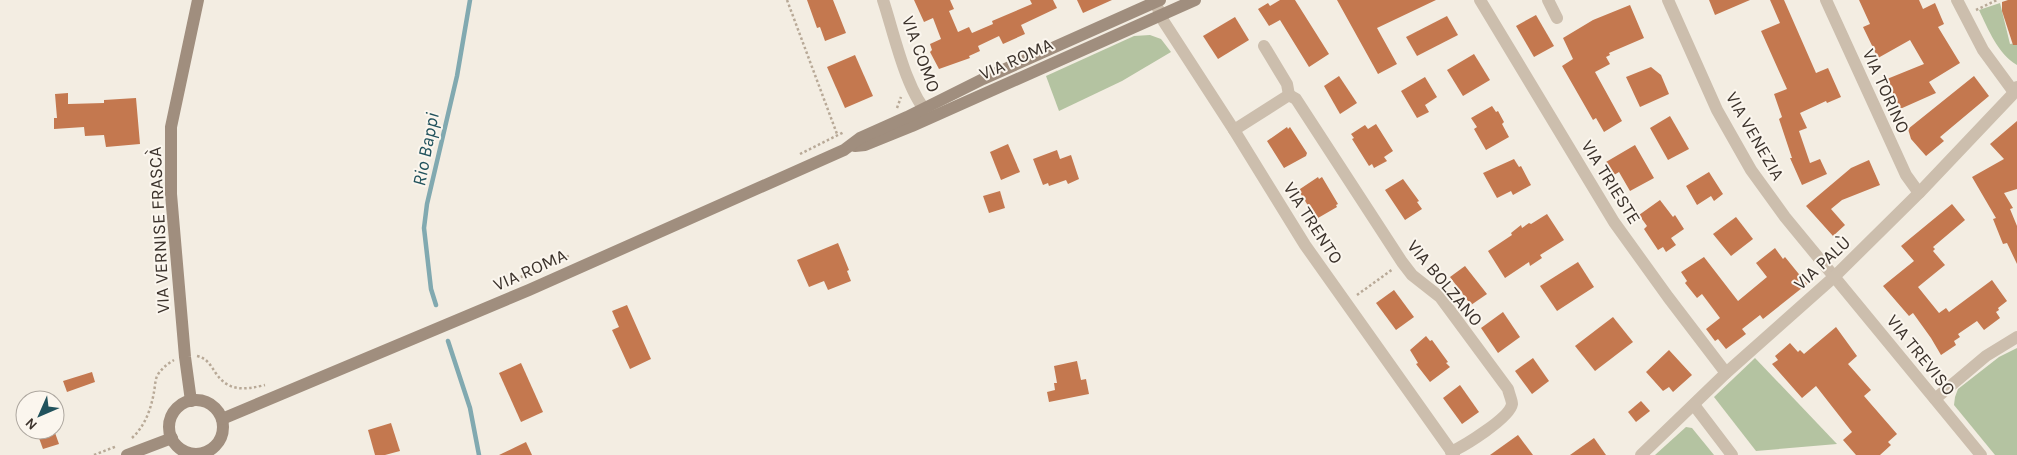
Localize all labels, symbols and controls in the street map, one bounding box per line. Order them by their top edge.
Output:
street label: VIA COMO [897,13,945,95]
street label: VIA ROMA [976,33,1056,85]
street label: VIA TORINO [1858,45,1914,137]
street label: VIA VENEZIA [1721,88,1789,184]
water label: Rio Bappi [408,110,444,188]
street label: VIA TRIESTE [1577,136,1645,228]
street label: VIA VERNISE FRASCÀ [143,146,174,314]
street label: VIA TRENTO [1278,178,1348,268]
street label: VIA PALÙ [1788,231,1855,295]
street label: VIA BOLZANO [1403,235,1487,331]
street label: VIA ROMA [490,244,570,296]
street label: VIA TREVISO [1882,310,1960,400]
north arrow [15,390,65,440]
text: N [22,414,41,433]

